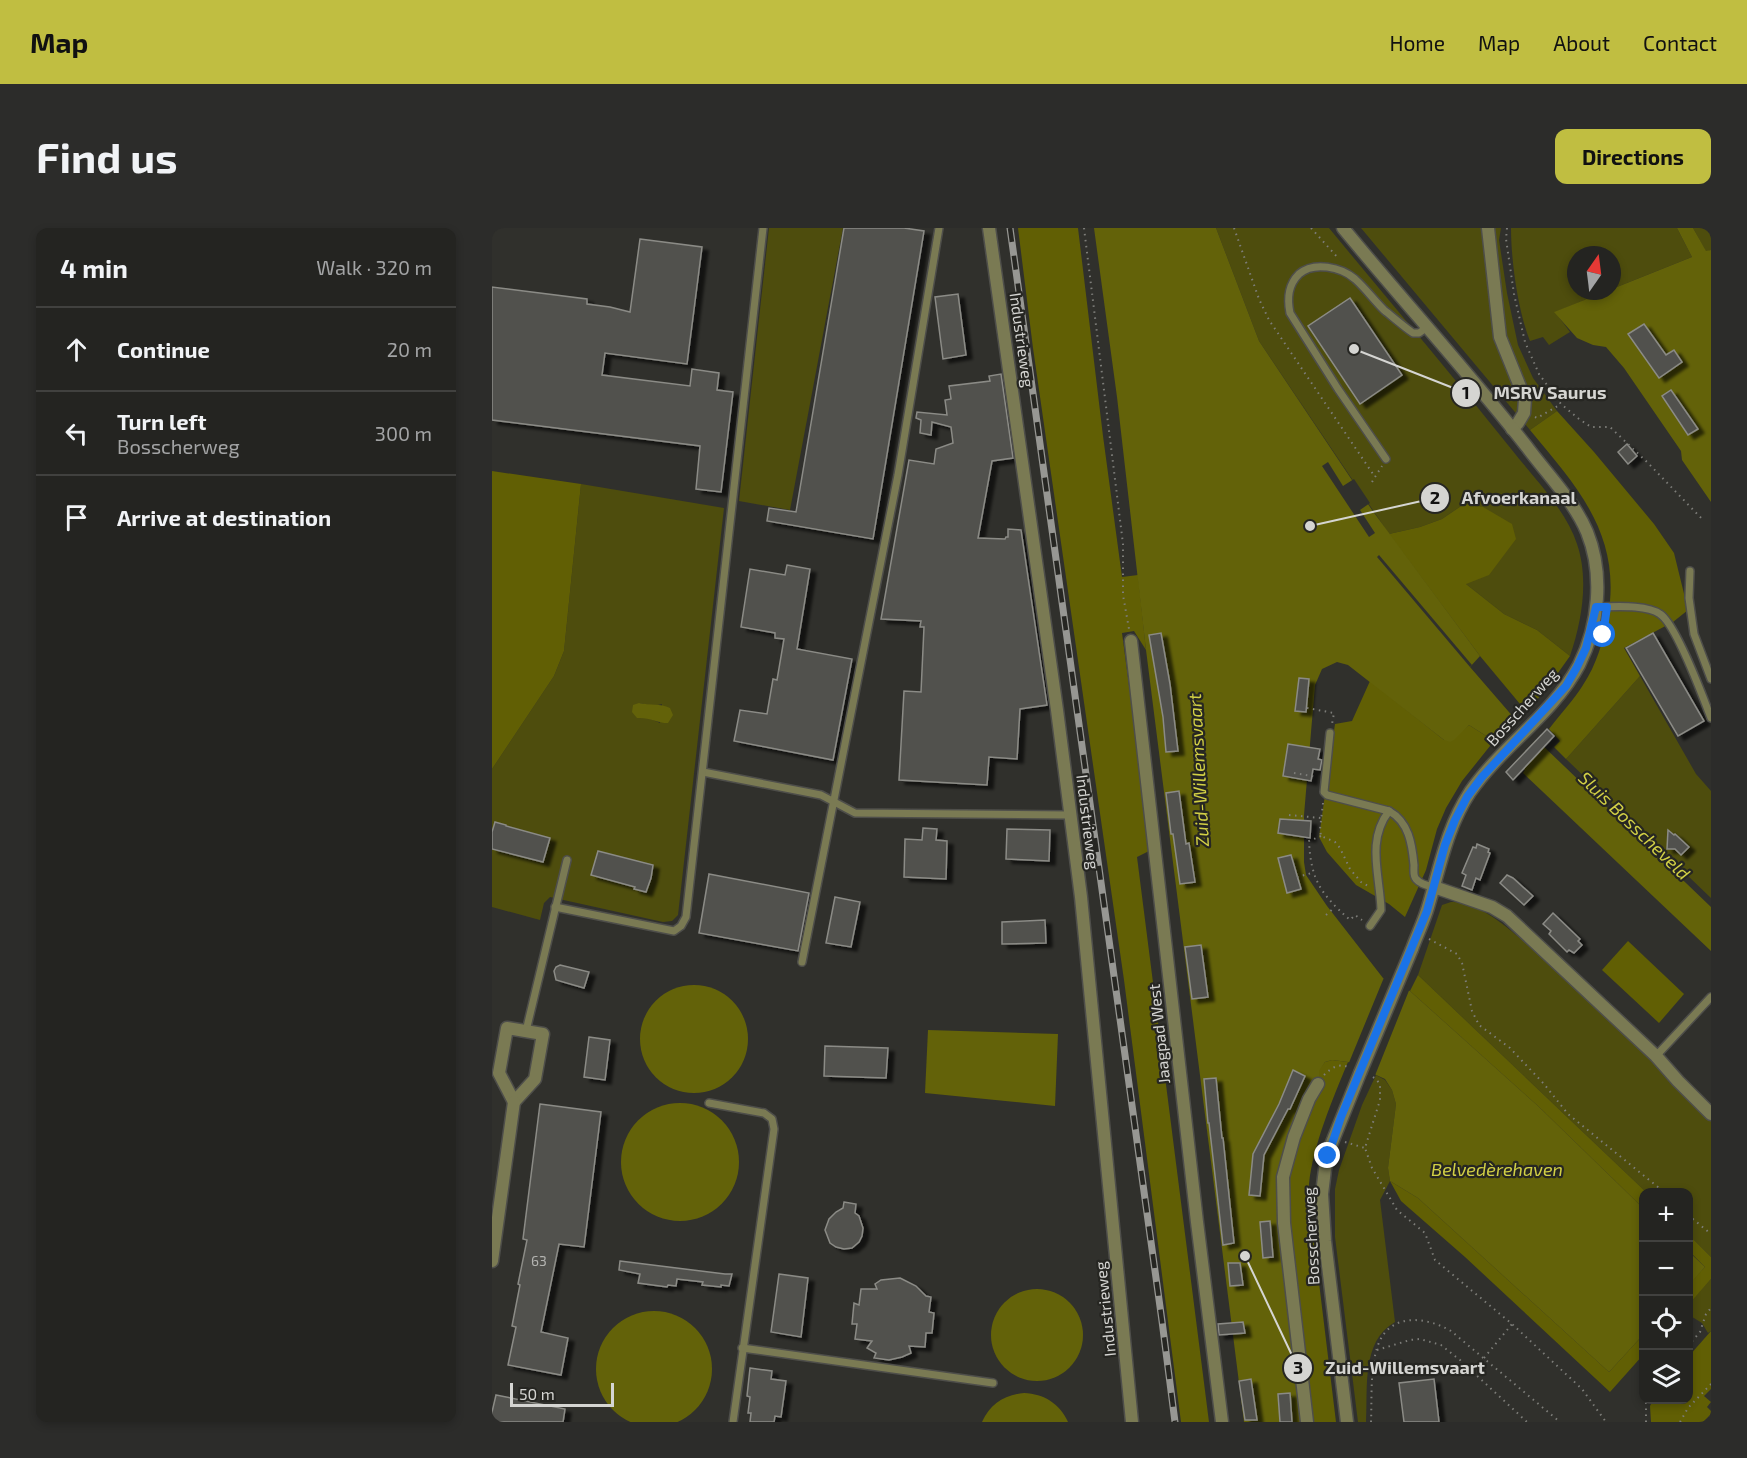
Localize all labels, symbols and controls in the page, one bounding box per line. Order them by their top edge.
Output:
text: Map [30,25,88,59]
text: Home [1389,30,1445,55]
text: Map [1478,30,1520,55]
text: About [1553,30,1610,55]
text: Contact [1643,30,1717,55]
button: Directions [1555,129,1711,184]
text: Find us [36,131,178,181]
north arrow [1567,246,1621,300]
text: 4 min [60,252,128,283]
text: Walk · 320 m [316,255,432,279]
street label: Industrieweg [1006,291,1039,389]
icon: ahead [60,333,93,366]
text: Continue [117,336,210,362]
text: 20 m [387,337,432,361]
callout: MSRV Saurus [1451,375,1619,411]
text: 1 [1462,381,1470,403]
text: MSRV Saurus [1494,381,1606,403]
text: Turn left [117,408,206,434]
icon: left [60,417,93,450]
text: 300 m [375,421,432,445]
text: Bosscherweg [117,434,240,458]
callout: Afvoerkanaal [1420,480,1589,516]
text: 2 [1430,486,1440,508]
text: Afvoerkanaal [1462,486,1577,508]
icon: arrive [60,501,93,534]
text: Arrive at destination [117,504,331,530]
route start [1589,621,1615,647]
street label: Bosscherweg [1482,664,1562,749]
water label: Zuid-Willemsvaart [1183,693,1213,847]
water label: Sluis Bosscheveld [1574,767,1695,884]
street label: Industrieweg [1073,773,1104,871]
street label: Jaagpad West [1144,983,1173,1085]
route end [1314,1142,1340,1168]
water label: Belvedèrehaven [1431,1158,1563,1180]
street label: Bosscherweg [1298,1187,1323,1285]
map controls [1639,1188,1693,1404]
button: + [1639,1188,1693,1242]
button: − [1639,1242,1693,1296]
house number: 63 [531,1252,547,1269]
street label: Industrieweg [1090,1260,1119,1358]
button: locate [1639,1296,1693,1350]
callout: Zuid-Willemsvaart [1283,1350,1497,1386]
button: layers [1639,1350,1693,1404]
text: 3 [1293,1356,1303,1378]
text: Zuid-Willemsvaart [1325,1356,1485,1378]
scale bar [510,1380,614,1408]
text: 50 m [519,1384,555,1403]

